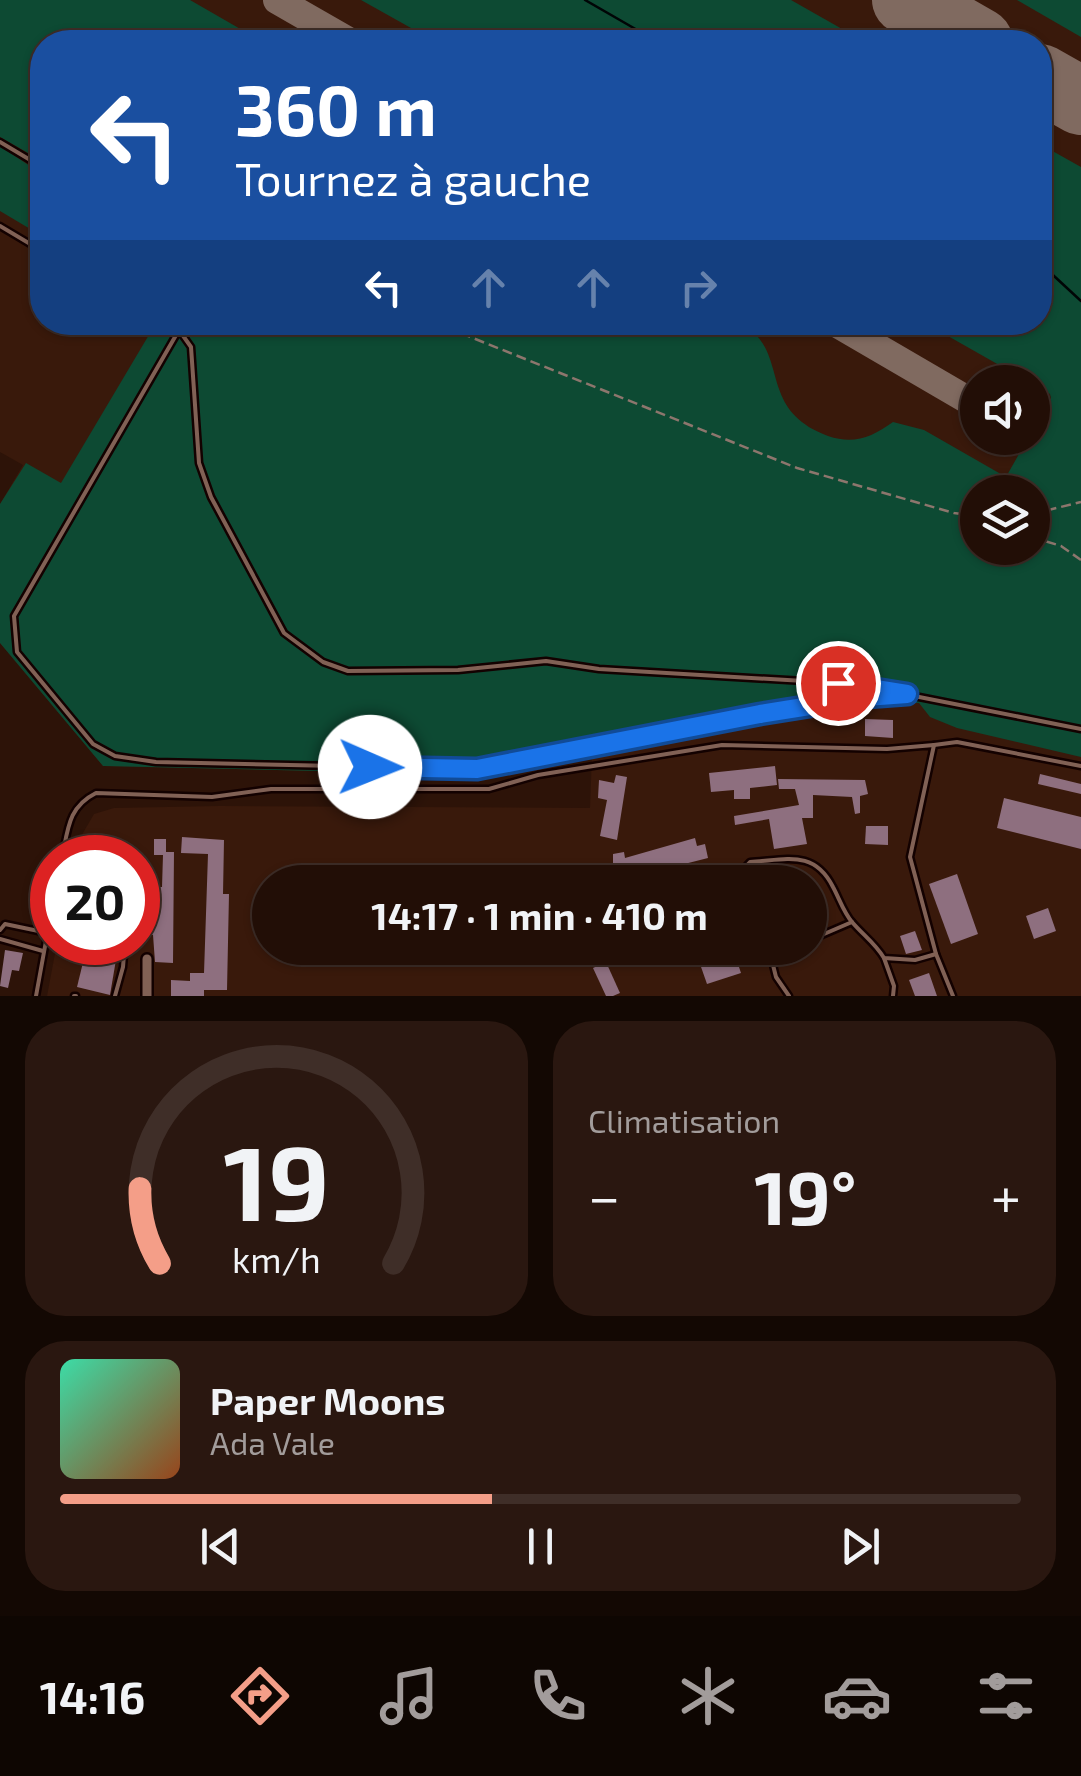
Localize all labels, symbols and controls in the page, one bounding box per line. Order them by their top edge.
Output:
text: 360 m [235,66,437,150]
icon: left [70,70,200,200]
text: Tournez à gauche [235,151,591,205]
icon: left [356,260,411,315]
icon: ahead [461,260,516,315]
icon: ahead [566,260,621,315]
icon: right [671,260,726,315]
map controls [960,365,1050,565]
button: sound [960,365,1050,455]
button: layers [960,475,1050,565]
pin [796,641,881,726]
icon: arrive [811,656,866,711]
position arrow [318,715,422,819]
speed limit sign: 20 [30,835,160,965]
text: 14:17 · 1 min · 410 m [371,892,708,938]
text: Climatisation [588,1101,780,1139]
text: 19 [223,1117,330,1242]
text: 19° [754,1150,857,1240]
text: − [588,1162,620,1228]
text: + [991,1162,1021,1228]
text: km/h [232,1237,321,1280]
text: Paper Moons [210,1377,446,1423]
text: Ada Vale [210,1423,335,1461]
icon: previous [193,1519,248,1574]
icon: pause [513,1519,568,1574]
icon: next [833,1519,888,1574]
icon: directions [225,1661,295,1731]
icon: music [374,1661,444,1731]
icon: phone [523,1661,593,1731]
icon: climate [673,1661,743,1731]
icon: car [822,1661,892,1731]
icon: filters [971,1661,1041,1731]
text: 14:16 [40,1669,145,1723]

